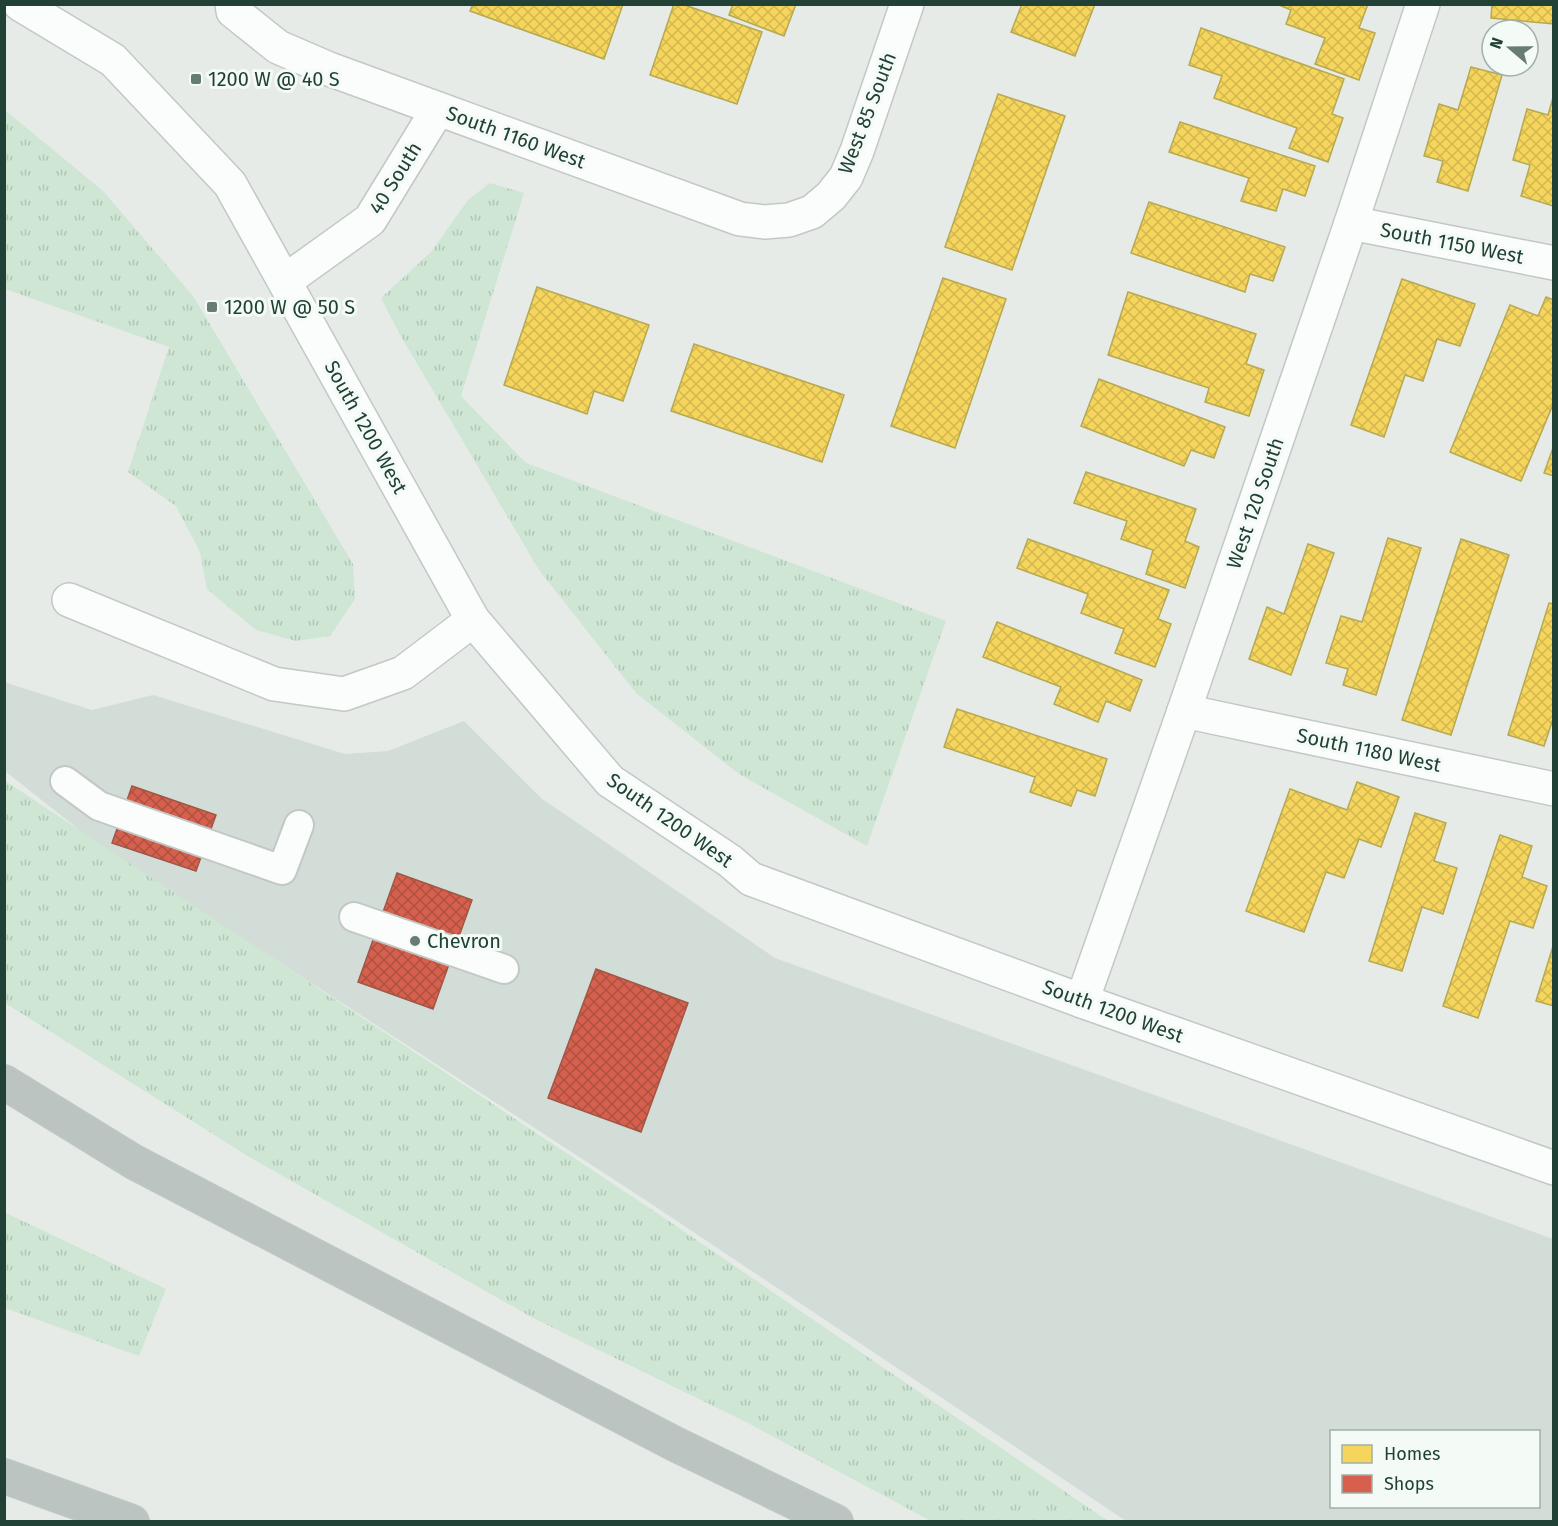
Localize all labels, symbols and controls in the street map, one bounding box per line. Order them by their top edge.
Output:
north arrow [1480,18,1540,78]
text: N [1486,35,1507,51]
street label: West 85 South [833,49,901,177]
place label: 1200 W @ 40 S [208,67,340,91]
marker: 1200 W @ 40 S [189,72,203,86]
street label: South 1160 West [443,101,590,174]
street label: 40 South [364,138,426,218]
street label: South 1150 West [1378,217,1527,269]
place label: 1200 W @ 50 S [224,295,355,319]
marker: 1200 W @ 50 S [205,300,219,314]
street label: South 1200 West [320,356,413,498]
street label: West 120 South [1221,434,1289,572]
street label: South 1180 West [1295,723,1444,777]
street label: South 1200 West [602,768,738,873]
place label: Chevron [427,929,501,953]
marker: Chevron [408,934,422,948]
street label: South 1200 West [1039,974,1188,1048]
legend [1330,1430,1540,1508]
text: Homes [1384,1443,1440,1465]
text: Shops [1384,1473,1434,1495]

